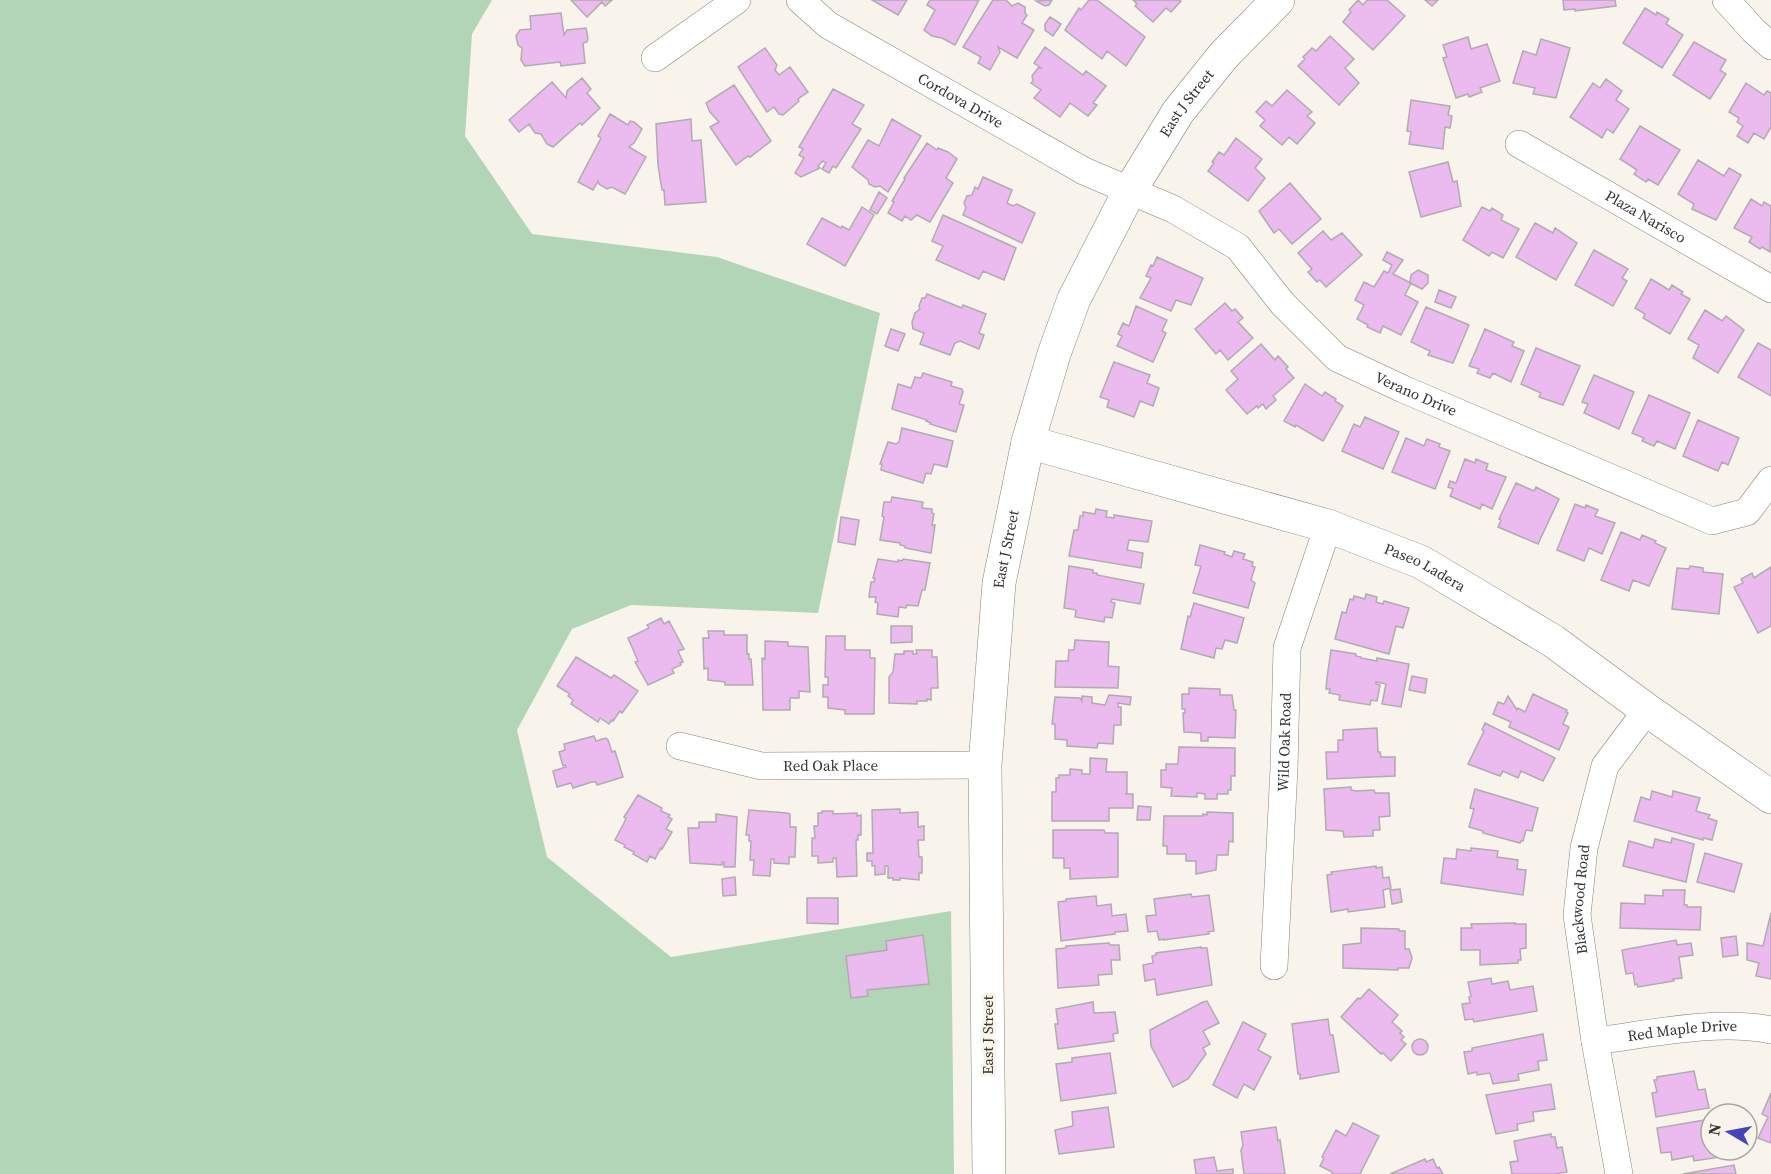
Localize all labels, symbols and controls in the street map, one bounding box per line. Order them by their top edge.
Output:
street label: East J Street [1154,65,1218,141]
street label: Cordova Drive [914,67,1008,133]
street label: Plaza Narisco [1601,185,1690,248]
street label: Verano Drive [1372,366,1461,421]
street label: East J Street [988,508,1024,589]
street label: Paseo Ladera [1381,538,1470,597]
street label: Wild Oak Road [1272,692,1296,792]
street label: Red Oak Place [783,754,878,776]
street label: Blackwood Road [1566,843,1594,956]
street label: East J Street [977,995,998,1075]
street label: Red Maple Drive [1626,1015,1738,1046]
north arrow [1699,1102,1759,1162]
text: N [1702,1121,1726,1137]

